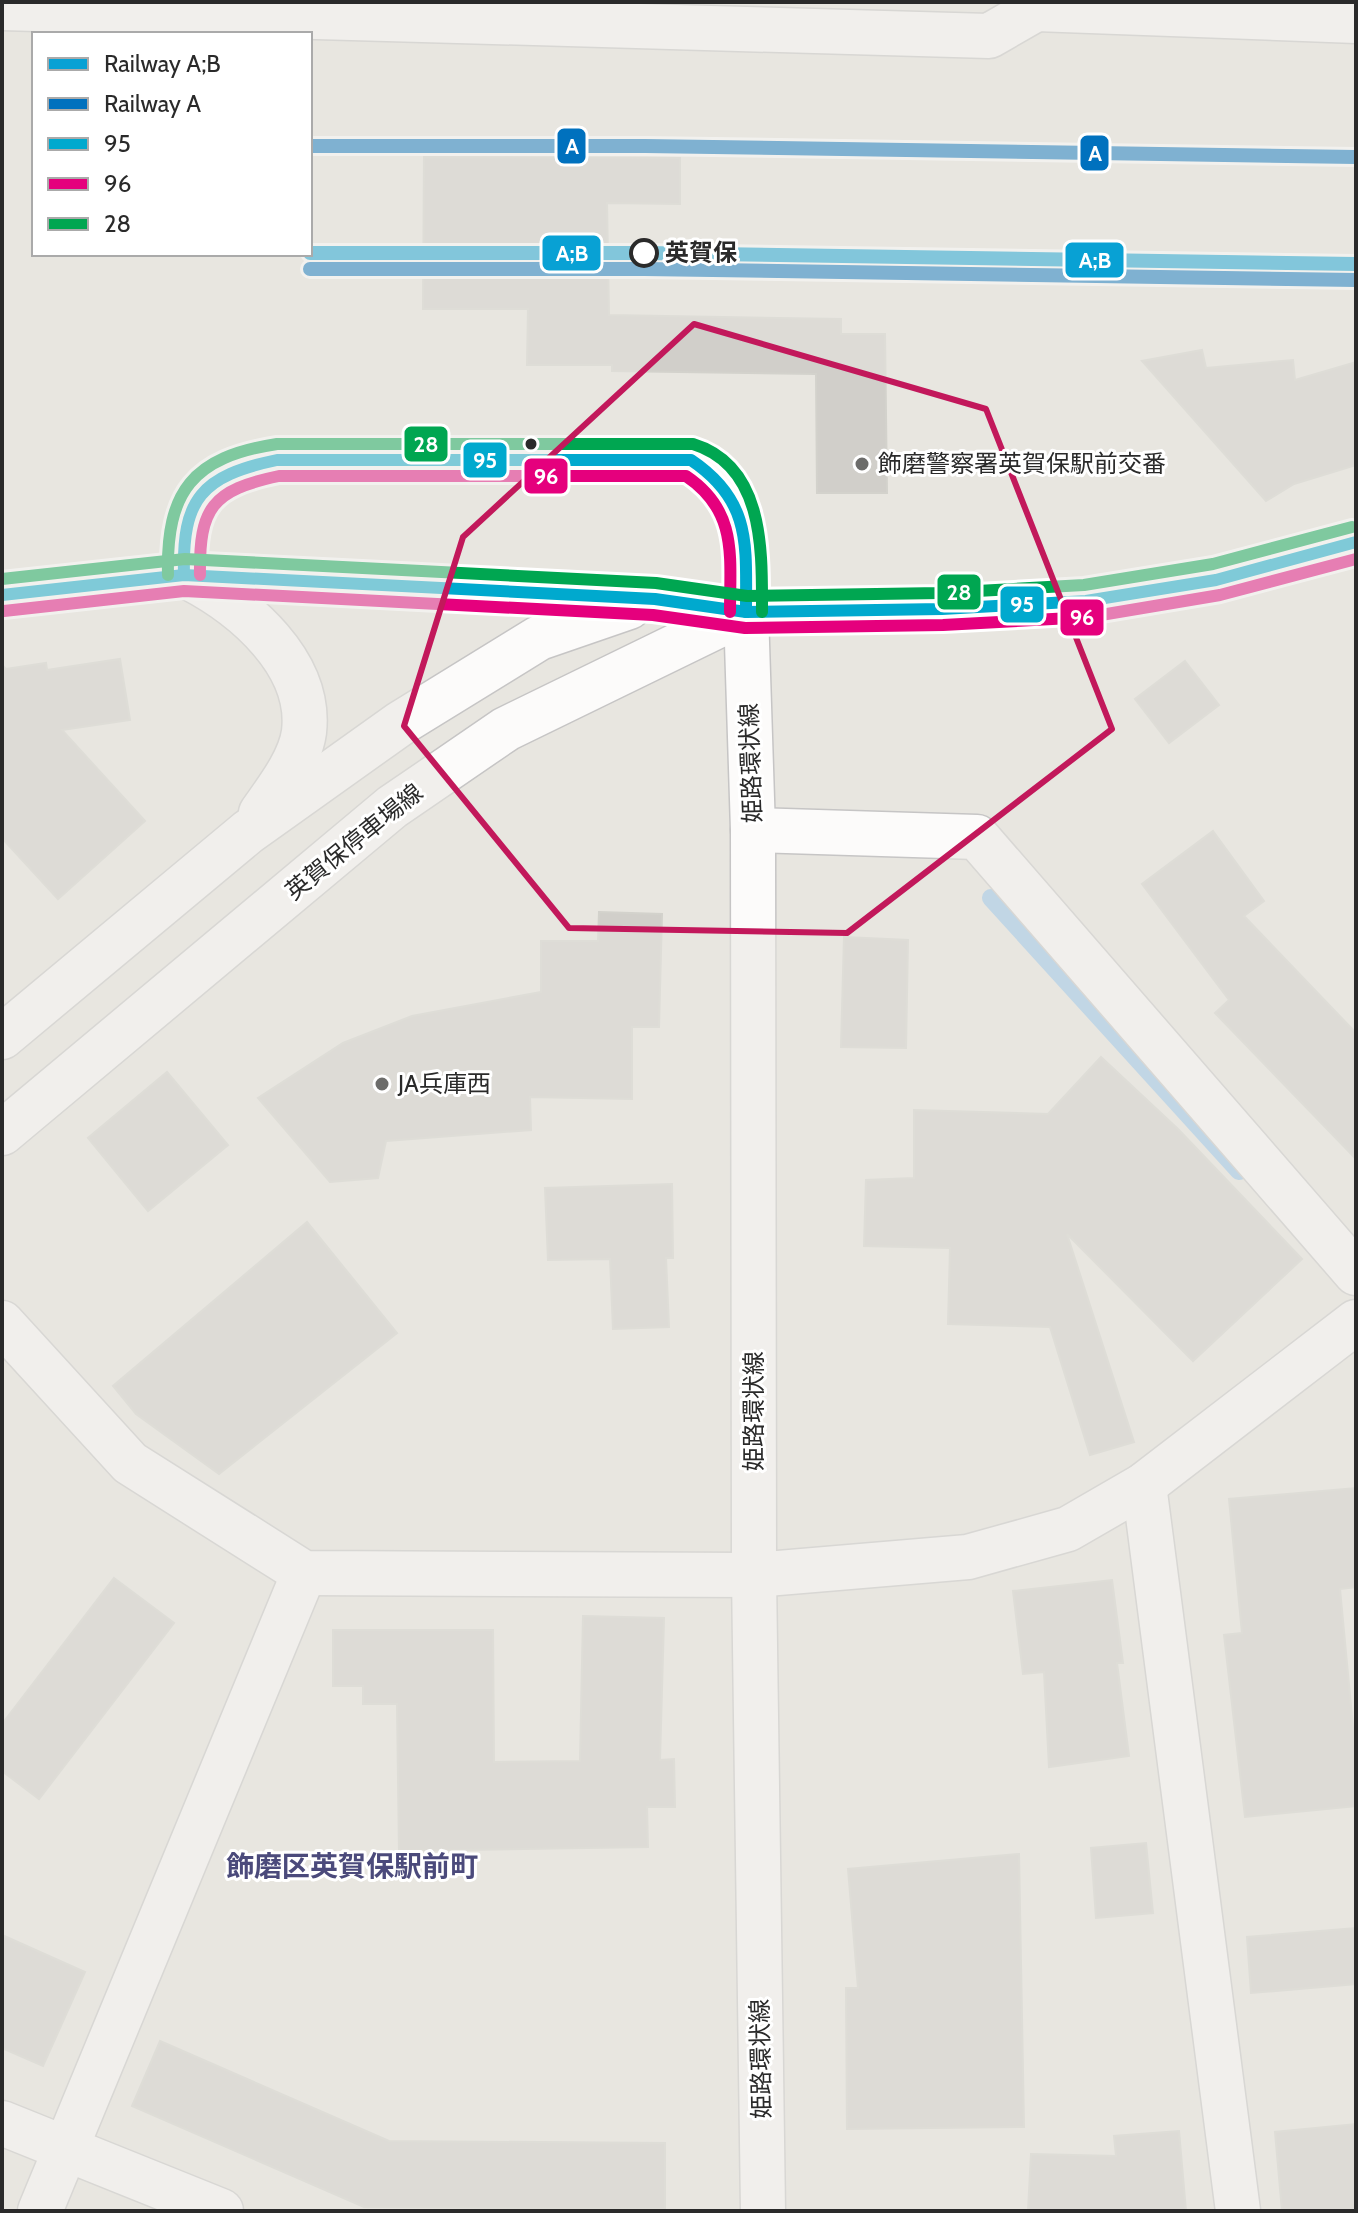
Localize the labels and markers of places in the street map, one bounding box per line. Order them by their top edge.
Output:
place label: 英賀保 [665,238,737,267]
marker: 英賀保 [630,239,658,267]
unlabelled marker [523,436,539,452]
place label: 飾磨警察署英賀保駅前交番 [878,449,1166,478]
marker: 飾磨警察署英賀保駅前交番 [853,455,871,473]
place label: JA兵庫西 [397,1069,491,1098]
marker: JA兵庫西 [373,1075,391,1093]

